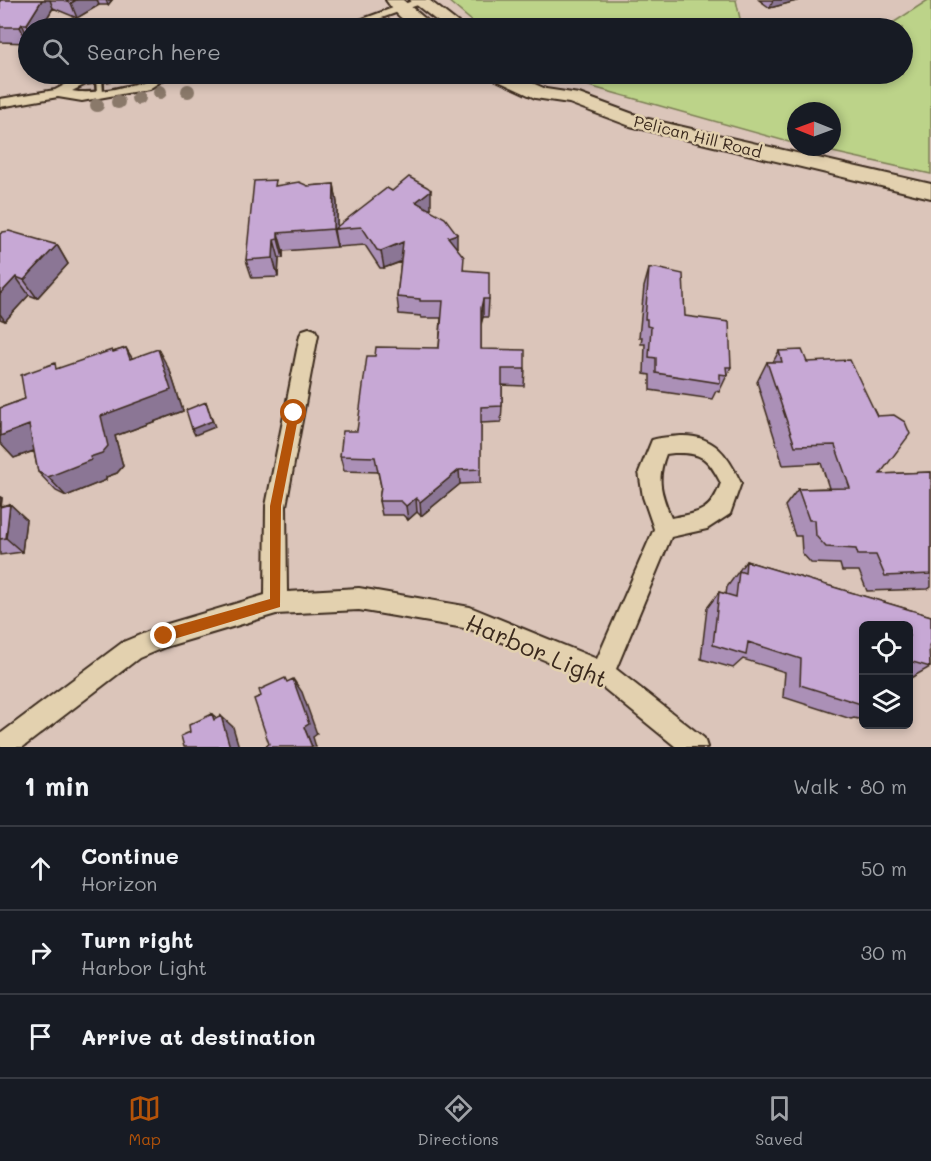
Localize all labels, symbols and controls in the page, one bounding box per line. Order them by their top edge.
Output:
search box [18,18,913,84]
icon: search [39,35,72,68]
text: Search here [87,37,221,66]
north arrow [787,102,841,156]
street label: Pelican Hill Road [632,110,764,162]
route start [280,399,306,425]
street label: Harbor Light [461,606,613,694]
map controls [859,621,913,729]
button: locate [859,621,913,675]
route end [150,622,176,648]
button: layers [859,675,913,729]
text: 1 min [24,769,89,803]
text: Walk · 80 m [793,773,907,799]
text: Continue [81,841,179,870]
icon: ahead [24,852,57,885]
text: 50 m [861,855,907,881]
text: Horizon [81,870,157,896]
text: Turn right [81,925,193,954]
icon: right [24,936,57,969]
text: 30 m [861,939,907,965]
text: Harbor Light [81,954,207,980]
icon: arrive [24,1020,57,1053]
text: Arrive at destination [81,1022,316,1051]
tab: Map [128,1092,161,1149]
tab: Directions [418,1092,499,1149]
tab: Saved [755,1092,803,1149]

